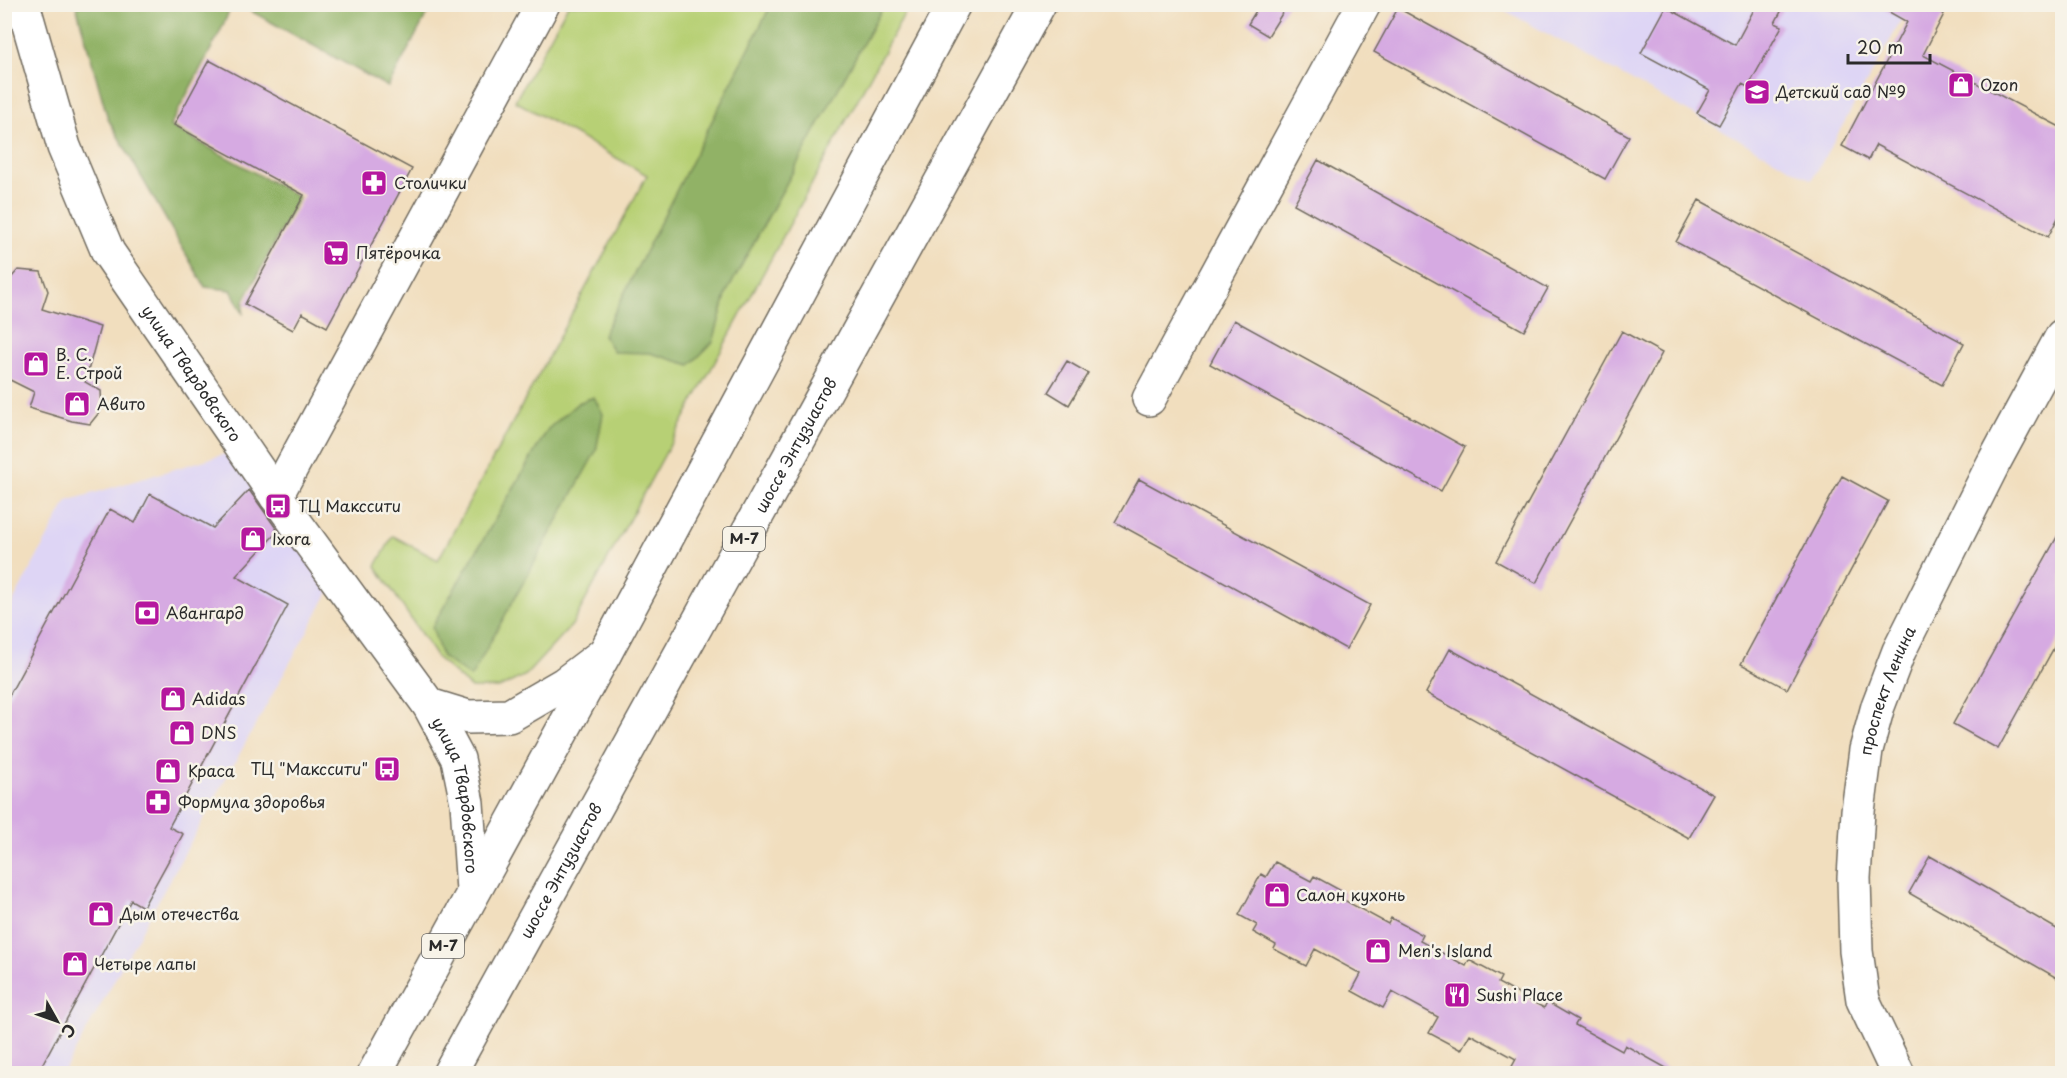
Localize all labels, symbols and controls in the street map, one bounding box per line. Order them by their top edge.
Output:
scale bar [1848,27,1930,65]
text: 20 m [1857,33,1903,60]
shop icon: Ozon [1946,70,1976,100]
place label: Ozon [1980,72,2018,96]
school or university icon: Детский сад №9 [1742,77,1772,107]
place label: Детский сад №9 [1775,79,1906,103]
pharmacy icon: Столички [359,168,389,198]
place label: Столички [394,170,467,194]
supermarket icon: Пятёрочка [321,238,351,268]
place label: Пятёрочка [356,240,441,264]
street label: улица Твардовского [137,299,248,446]
place label: В. С. Е. Строй [56,342,123,384]
shop icon: В. С. Е. Строй [21,349,51,379]
street label: шоссе Энтузиастов [748,373,842,517]
shop icon: Авито [62,389,92,419]
place label: Авито [97,391,145,415]
bus stop icon: ТЦ Макссити [263,491,293,521]
place label: ТЦ Макссити [298,493,401,517]
shop icon: Ixora [238,524,268,554]
place label: Ixora [272,526,311,550]
road number: М-7 [723,527,765,551]
bank icon: Авангард [132,598,162,628]
place label: Авангард [166,600,244,624]
street label: проспект Ленина [1852,621,1921,757]
shop icon: Adidas [158,684,188,714]
place label: Adidas [192,686,245,710]
street label: улица Твардовского [427,712,485,874]
shop icon: DNS [167,718,197,748]
place label: DNS [201,720,236,744]
bus stop icon: ТЦ "Макссити" [372,754,402,784]
shop icon: Краса [153,756,183,786]
place label: ТЦ "Макссити" [250,756,368,780]
place label: Краса [188,758,235,782]
pharmacy icon: Формула здоровья [143,787,173,817]
place label: Формула здоровья [178,789,326,813]
street label: шоссе Энтузиастов [513,798,607,942]
shop icon: Салон кухонь [1262,880,1292,910]
place label: Салон кухонь [1296,882,1405,906]
shop icon: Дым отечества [86,899,116,929]
place label: Дым отечества [119,901,239,925]
road number: М-7 [422,934,464,958]
shop icon: Men's Island [1363,936,1393,966]
place label: Men's Island [1398,938,1493,962]
shop icon: Четыре лапы [60,949,90,979]
place label: Четыре лапы [94,951,196,975]
restaurant icon: Sushi Place [1442,980,1472,1010]
place label: Sushi Place [1476,982,1563,1006]
north arrow [27,991,87,1051]
text: С [56,1019,82,1044]

